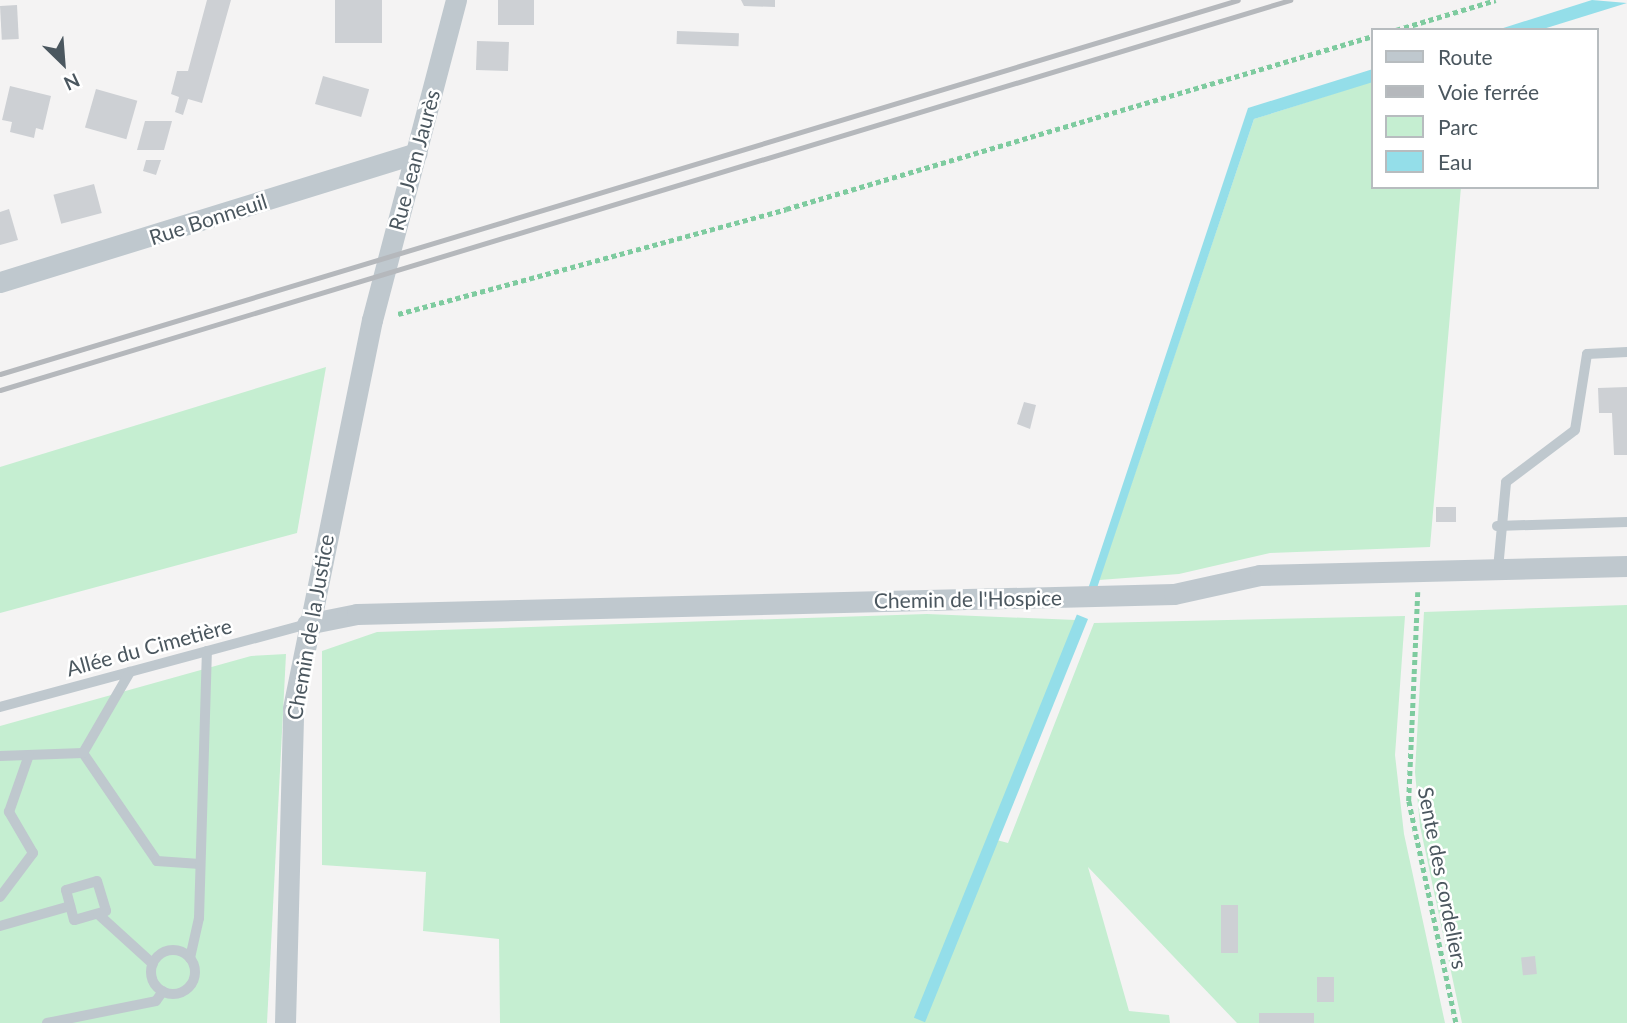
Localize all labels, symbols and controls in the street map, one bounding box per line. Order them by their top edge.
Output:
north arrow [28,28,98,98]
legend [1372,28,1599,189]
text: Route [1438,44,1493,69]
text: N [61,69,84,96]
text: Voie ferrée [1438,79,1539,104]
street label: Rue Jean Jaurès [383,86,445,234]
text: Parc [1438,114,1478,139]
text: Eau [1438,149,1472,174]
street label: Rue Bonneuil [146,188,270,250]
street label: Chemin de la Justice [281,532,339,722]
street label: Chemin de l'Hospice [874,585,1062,613]
street label: Allée du Cimetière [64,613,234,681]
street label: Sente des cordeliers [1413,785,1473,971]

